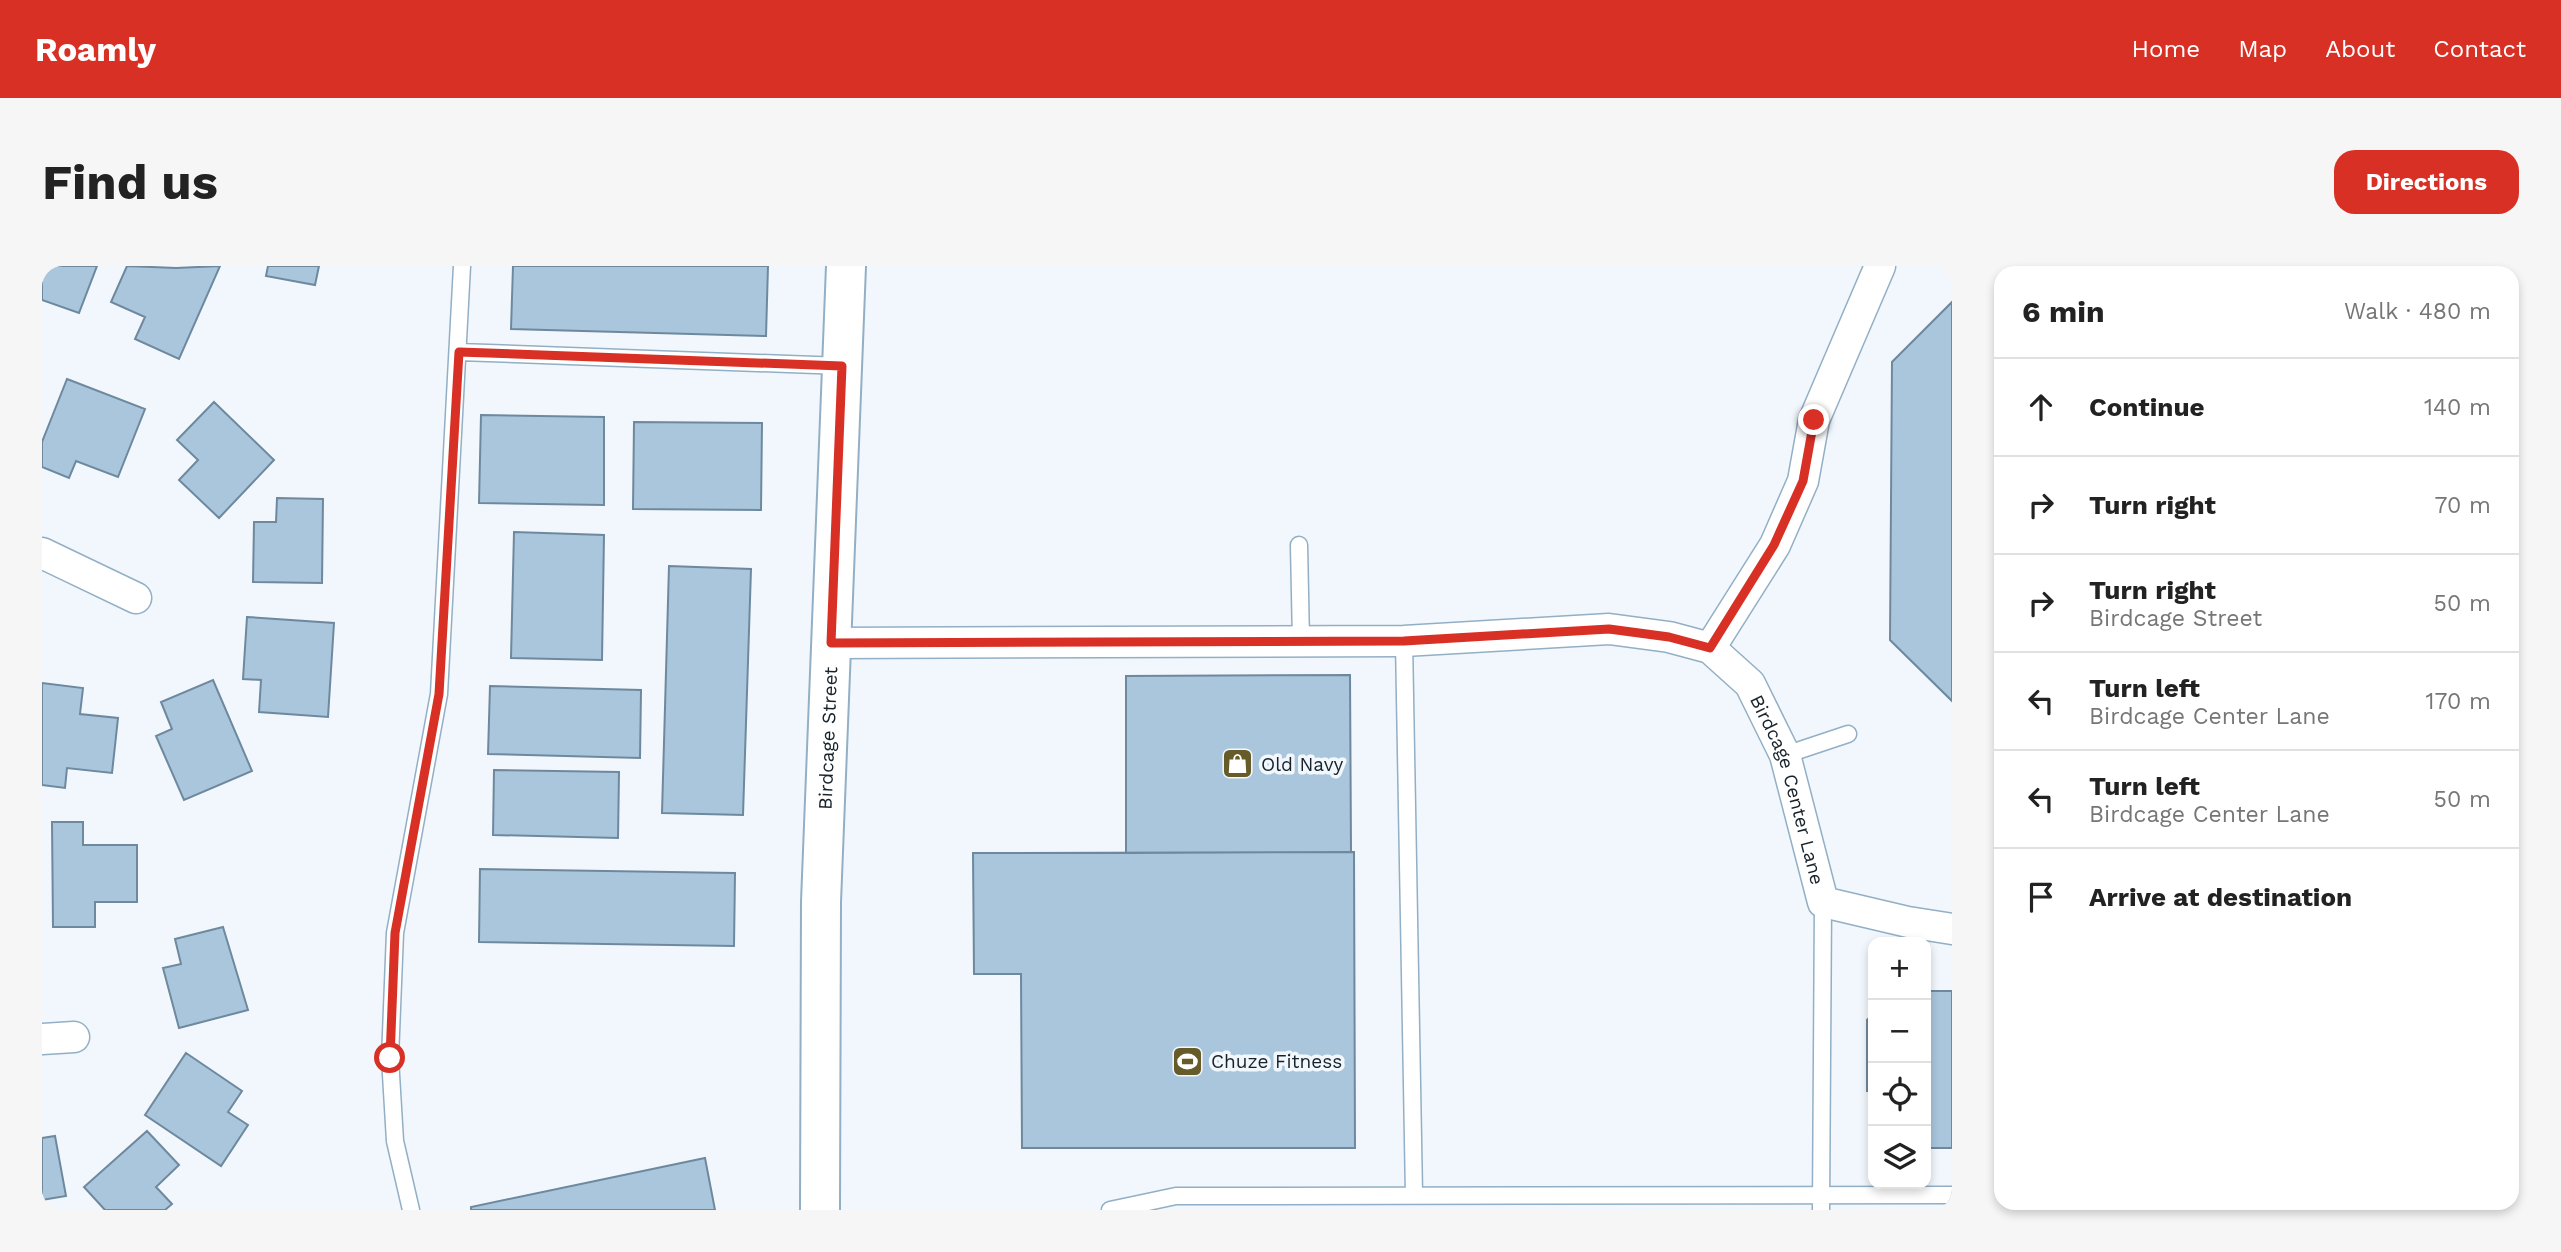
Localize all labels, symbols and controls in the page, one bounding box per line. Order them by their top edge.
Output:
text: Roamly [35,30,156,69]
text: Home [2132,35,2200,63]
text: Map [2238,35,2287,63]
text: About [2325,35,2395,63]
text: Contact [2433,35,2526,63]
button: Directions [2334,150,2519,214]
text: Find us [42,153,218,211]
text: 6 min [2022,294,2105,329]
text: Walk · 480 m [2344,298,2491,325]
icon: ahead [2022,388,2060,426]
text: Continue [2089,392,2205,422]
text: 140 m [2424,394,2491,421]
route end [1798,404,1829,435]
icon: right [2022,486,2060,524]
text: Turn right [2089,490,2216,520]
text: 70 m [2434,492,2491,519]
text: Turn right [2089,575,2216,605]
icon: right [2022,584,2060,622]
text: 50 m [2434,590,2491,617]
text: Birdcage Street [2089,605,2262,632]
street label: Birdcage Street [813,666,842,810]
text: Turn left [2089,673,2200,703]
icon: left [2022,682,2060,720]
text: 170 m [2426,688,2491,715]
street label: Birdcage Center Lane [1746,691,1829,887]
text: Birdcage Center Lane [2089,703,2330,730]
shop icon: Old Navy [1221,747,1255,781]
place label: Old Navy [1261,753,1344,776]
text: Turn left [2089,771,2200,801]
icon: left [2022,780,2060,818]
text: 50 m [2434,786,2491,813]
text: Birdcage Center Lane [2089,801,2330,828]
icon: arrive [2022,878,2060,916]
text: Arrive at destination [2089,882,2352,912]
map controls [1868,937,1931,1189]
button: + [1868,937,1931,1000]
button: − [1868,1000,1931,1063]
route start [374,1042,405,1073]
sports icon: Chuze Fitness [1171,1044,1205,1078]
place label: Chuze Fitness [1211,1050,1342,1073]
button: locate [1868,1063,1931,1126]
button: layers [1868,1126,1931,1189]

